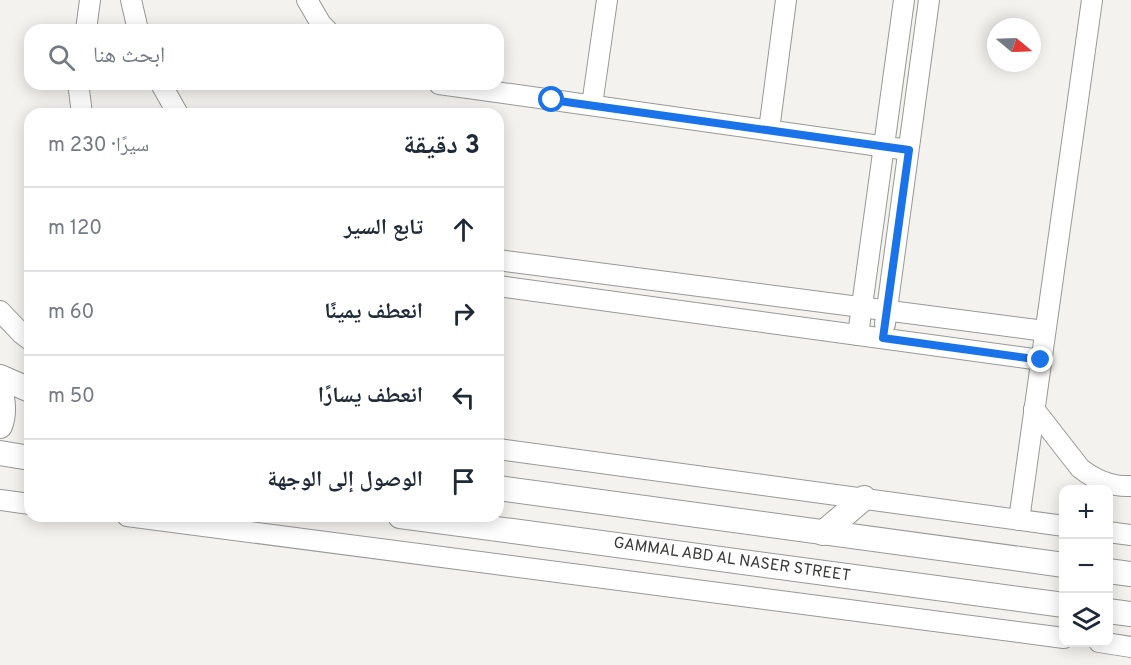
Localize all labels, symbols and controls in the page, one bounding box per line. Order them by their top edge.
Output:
north arrow [987,18,1041,72]
search box [24,24,504,90]
icon: search [45,41,78,74]
text: ابحث هنا [93,43,165,70]
route start [538,86,564,112]
text: 3 دقيقة [403,130,480,163]
text: سيرًا · 230 m [48,133,149,159]
icon: ahead [447,213,480,246]
text: تابع السير [344,215,423,242]
text: 120 m [48,216,102,242]
icon: right [447,297,480,330]
text: انعطف يمينًا [324,299,423,326]
text: 60 m [48,300,94,326]
route end [1027,346,1053,372]
icon: left [447,381,480,414]
text: انعطف يسارًا [318,383,423,410]
text: 50 m [48,384,95,410]
icon: arrive [447,465,480,498]
text: الوصول إلى الوجهة [267,467,423,494]
map controls [1059,485,1113,647]
button: + [1059,485,1113,539]
street label: GAMMAL ABD AL NASER STREET [612,533,852,587]
button: − [1059,539,1113,593]
button: layers [1059,593,1113,647]

